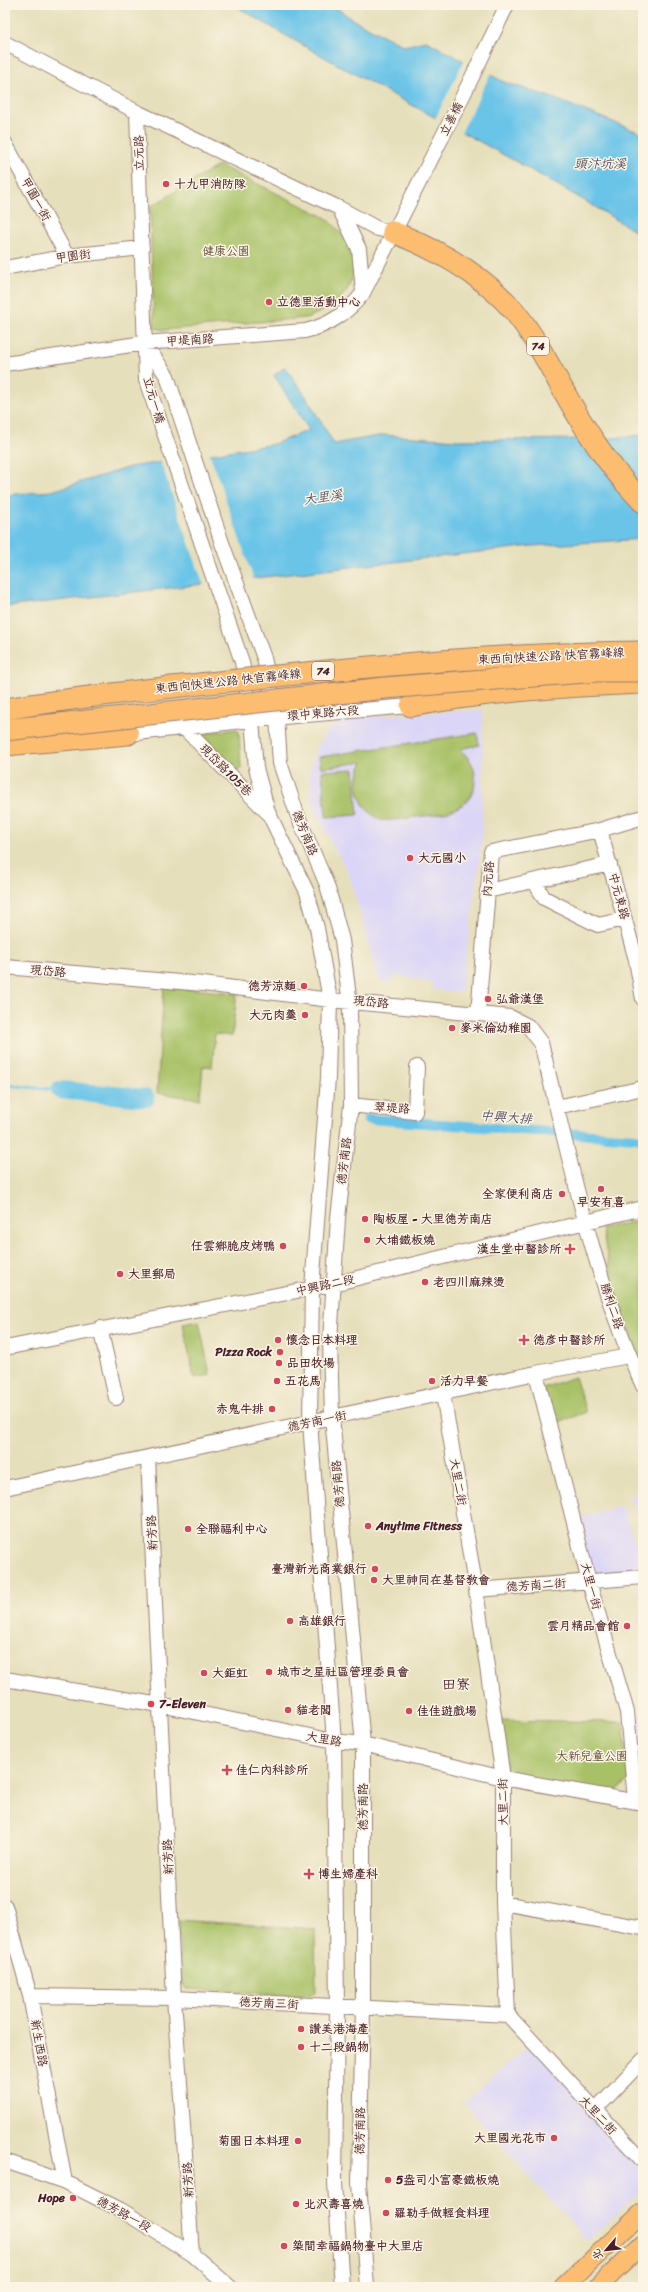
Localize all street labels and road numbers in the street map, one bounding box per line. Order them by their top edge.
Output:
street label: 立善橋 [433,98,469,140]
street label: 立元路 [128,135,150,171]
street label: 甲園一街 [15,173,57,225]
street label: 甲園街 [54,243,92,269]
street label: 甲堤南路 [165,327,215,353]
road number: 74 [527,337,549,355]
street label: 立元一橋 [137,374,171,426]
street label: 東西向快速公路 快官霧峰線 [477,641,625,671]
street label: 東西向快速公路 快官霧峰線 [154,662,302,700]
road number: 74 [312,662,334,680]
street label: 環中東路六段 [286,699,360,727]
street label: 現岱路105巷 [194,738,258,802]
street label: 德芳南路 [286,807,324,859]
street label: 內元路 [475,860,501,898]
street label: 中元東路 [602,870,636,922]
street label: 現岱路 [29,958,67,984]
street label: 現岱路 [352,989,390,1015]
street label: 翠堤路 [373,1096,411,1120]
street label: 德芳南路 [330,1136,358,1186]
street label: 中興路二段 [293,1268,357,1302]
street label: 勝利二路 [594,1280,630,1332]
street label: 德芳南一街 [285,1404,349,1438]
street label: 大里二街 [443,1456,473,1508]
street label: 德芳南路 [325,1459,351,1509]
street label: 新芳路 [140,1514,164,1552]
street label: 大里一街 [574,1560,608,1612]
street label: 德芳南二街 [505,1572,567,1598]
street label: 大里路 [304,1725,344,1753]
street label: 大里二街 [492,1778,514,1826]
street label: 德芳南路 [352,1783,374,1831]
street label: 新芳路 [156,1838,180,1876]
street label: 德芳南三街 [238,1990,300,2016]
street label: 新生西路 [24,2017,54,2069]
street label: 大里二街 [574,2090,622,2140]
street label: 德芳南路 [349,2107,371,2155]
street label: 新芳路 [176,2161,200,2199]
street label: 德芳路一段 [92,2190,156,2238]

